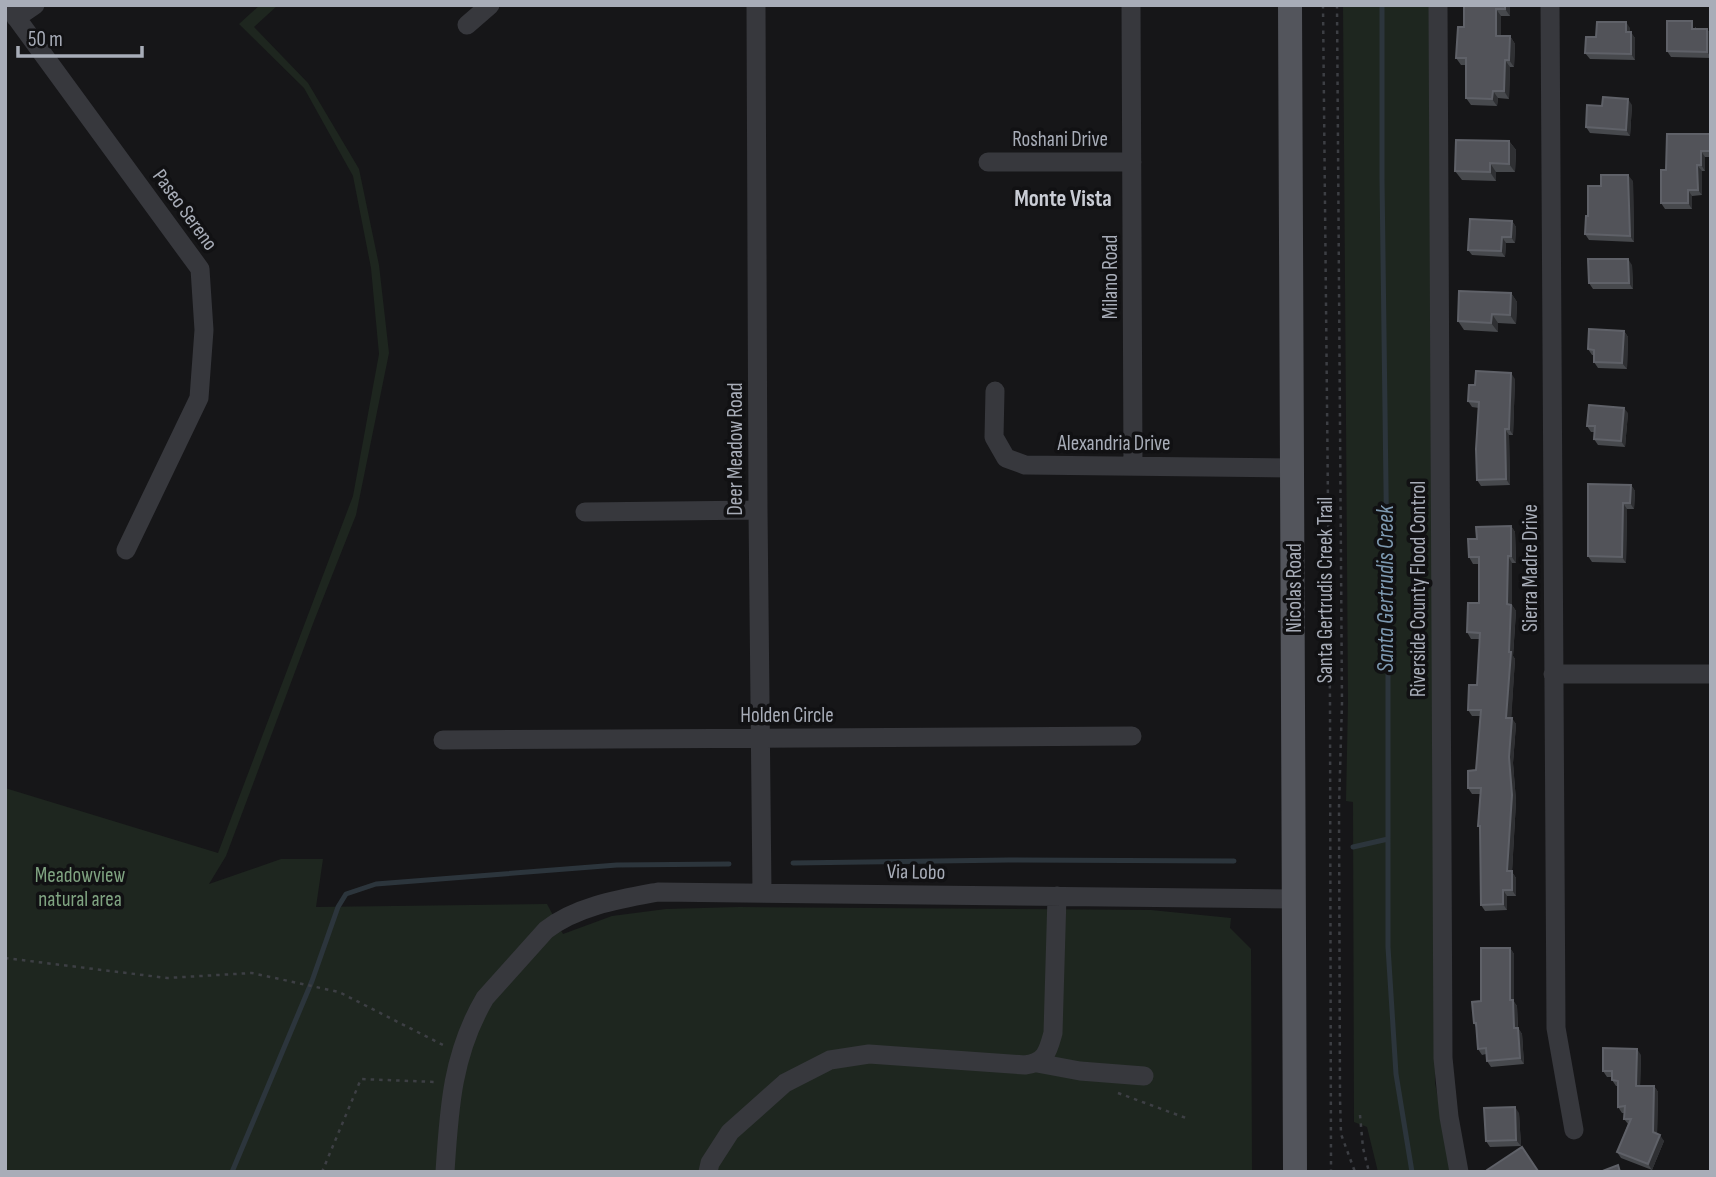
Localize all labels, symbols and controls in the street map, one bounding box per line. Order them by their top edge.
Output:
scale bar [18,14,142,58]
text: 50 m [28,27,63,52]
street label: Roshani Drive [1012,127,1108,152]
street label: Paseo Sereno [147,165,223,255]
district label: Monte Vista [1014,185,1112,213]
street label: Milano Road [1098,235,1123,319]
street label: Deer Meadow Road [723,382,748,516]
street label: Alexandria Drive [1057,431,1170,456]
street label: Riverside County Flood Control [1406,481,1431,697]
street label: Santa Gertrudis Creek Trail [1313,497,1338,683]
water label: Santa Gertrudis Creek [1372,504,1400,672]
street label: Sierra Madre Drive [1518,504,1543,632]
street label: Nicolas Road [1282,543,1307,633]
street label: Holden Circle [740,703,834,728]
street label: Via Lobo [887,859,945,885]
park label: Meadowview natural area [35,863,125,912]

